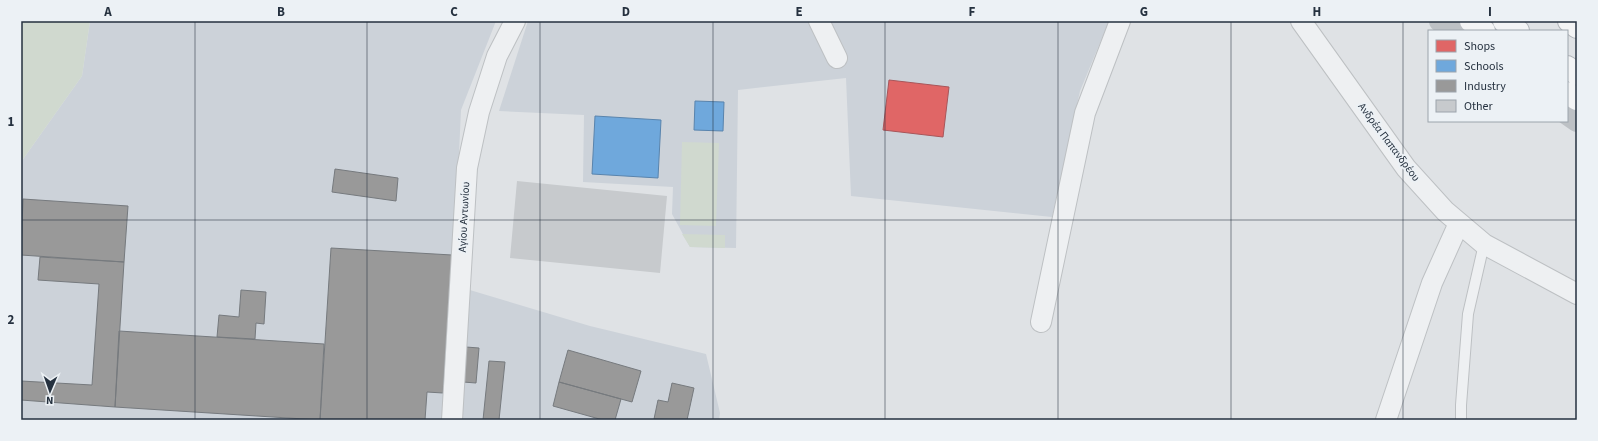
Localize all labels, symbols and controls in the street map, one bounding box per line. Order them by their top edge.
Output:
text: A [103,3,112,21]
text: B [277,3,285,21]
text: C [450,3,458,21]
text: D [622,3,630,21]
text: E [795,3,803,21]
text: F [969,3,976,21]
text: G [1140,3,1148,21]
text: H [1313,3,1321,21]
text: I [1488,3,1492,21]
legend [1428,30,1568,122]
text: Shops [1464,38,1495,55]
text: Schools [1464,58,1504,75]
text: Industry [1464,78,1506,95]
text: Other [1464,98,1494,115]
street label: Ανδρέα Παπανδρέου [1355,100,1423,184]
text: 1 [8,113,15,131]
street label: Αγίου Αντωνίου [455,181,473,253]
text: 2 [8,311,15,329]
north arrow [30,371,70,411]
text: N [46,393,54,408]

